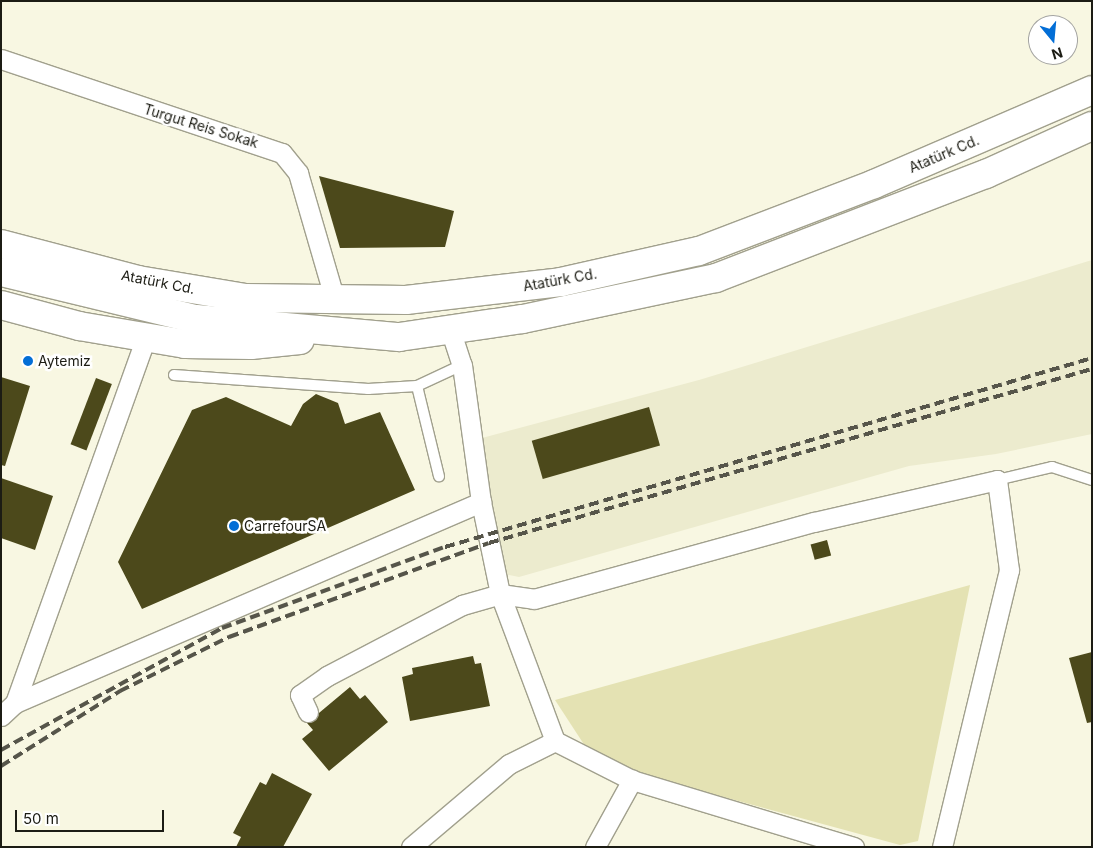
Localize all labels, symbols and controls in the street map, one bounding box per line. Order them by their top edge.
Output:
north arrow [1028,15,1078,65]
text: N [1050,44,1065,64]
street label: Turgut Reis Sokak [142,101,260,151]
street label: Atatürk Cd. [906,132,982,176]
street label: Atatürk Cd. [522,265,598,295]
street label: Atatürk Cd. [120,267,196,297]
place label: Aytemiz [38,353,91,369]
marker: Aytemiz [22,355,34,367]
place label: CarrefourSA [244,518,326,534]
marker: CarrefourSA [228,520,240,532]
scale bar [18,800,166,832]
text: 50 m [23,809,59,828]

